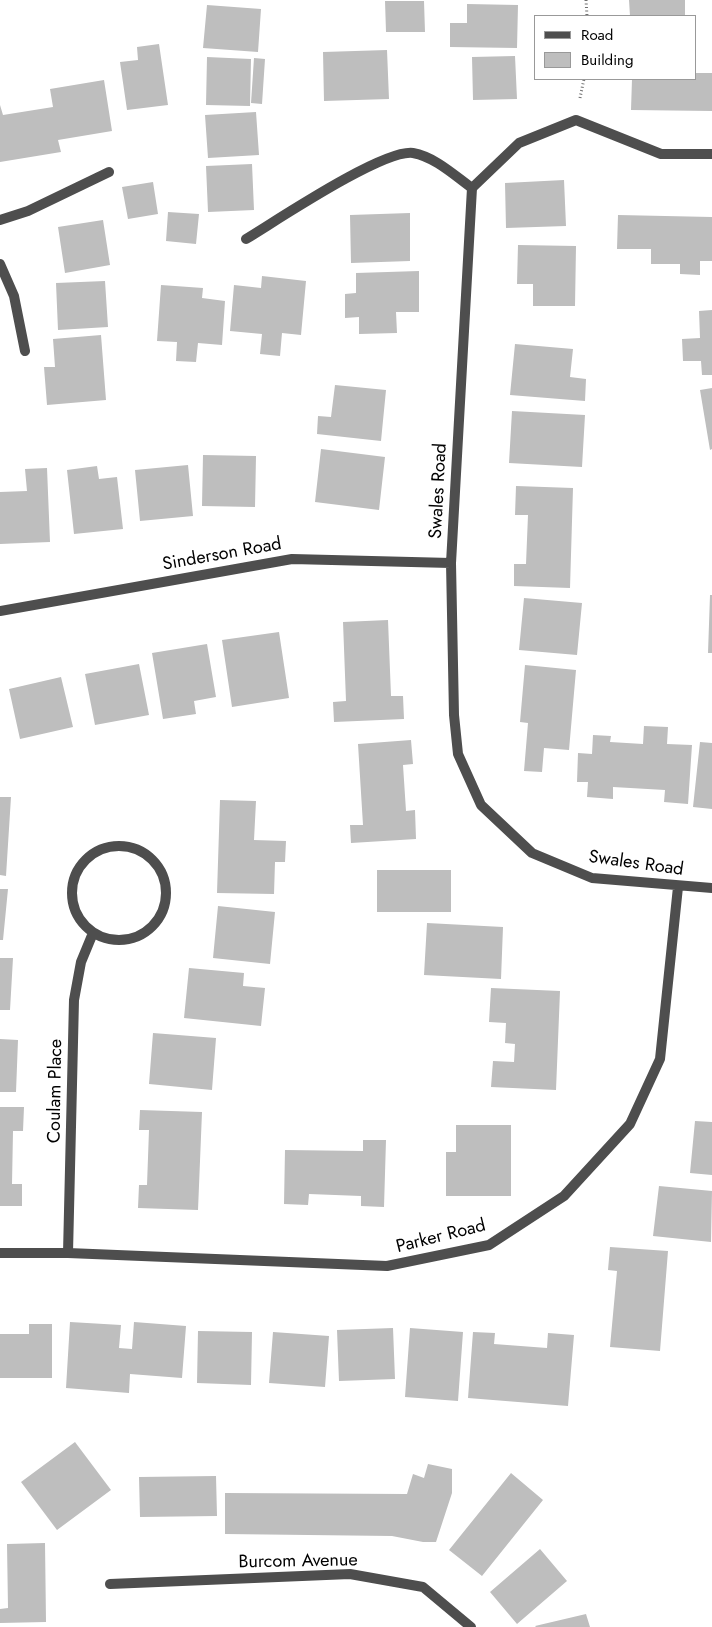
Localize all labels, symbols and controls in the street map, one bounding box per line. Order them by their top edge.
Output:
legend [534,15,697,80]
text: Road [581,24,613,46]
text: Building [581,49,633,71]
street label: Swales Road [426,443,452,539]
street label: Sinderson Road [161,534,283,576]
street label: Swales Road [587,847,685,881]
street label: Coulam Place [44,1039,68,1143]
street label: Parker Road [394,1215,488,1259]
street label: Burcom Avenue [238,1550,358,1574]

